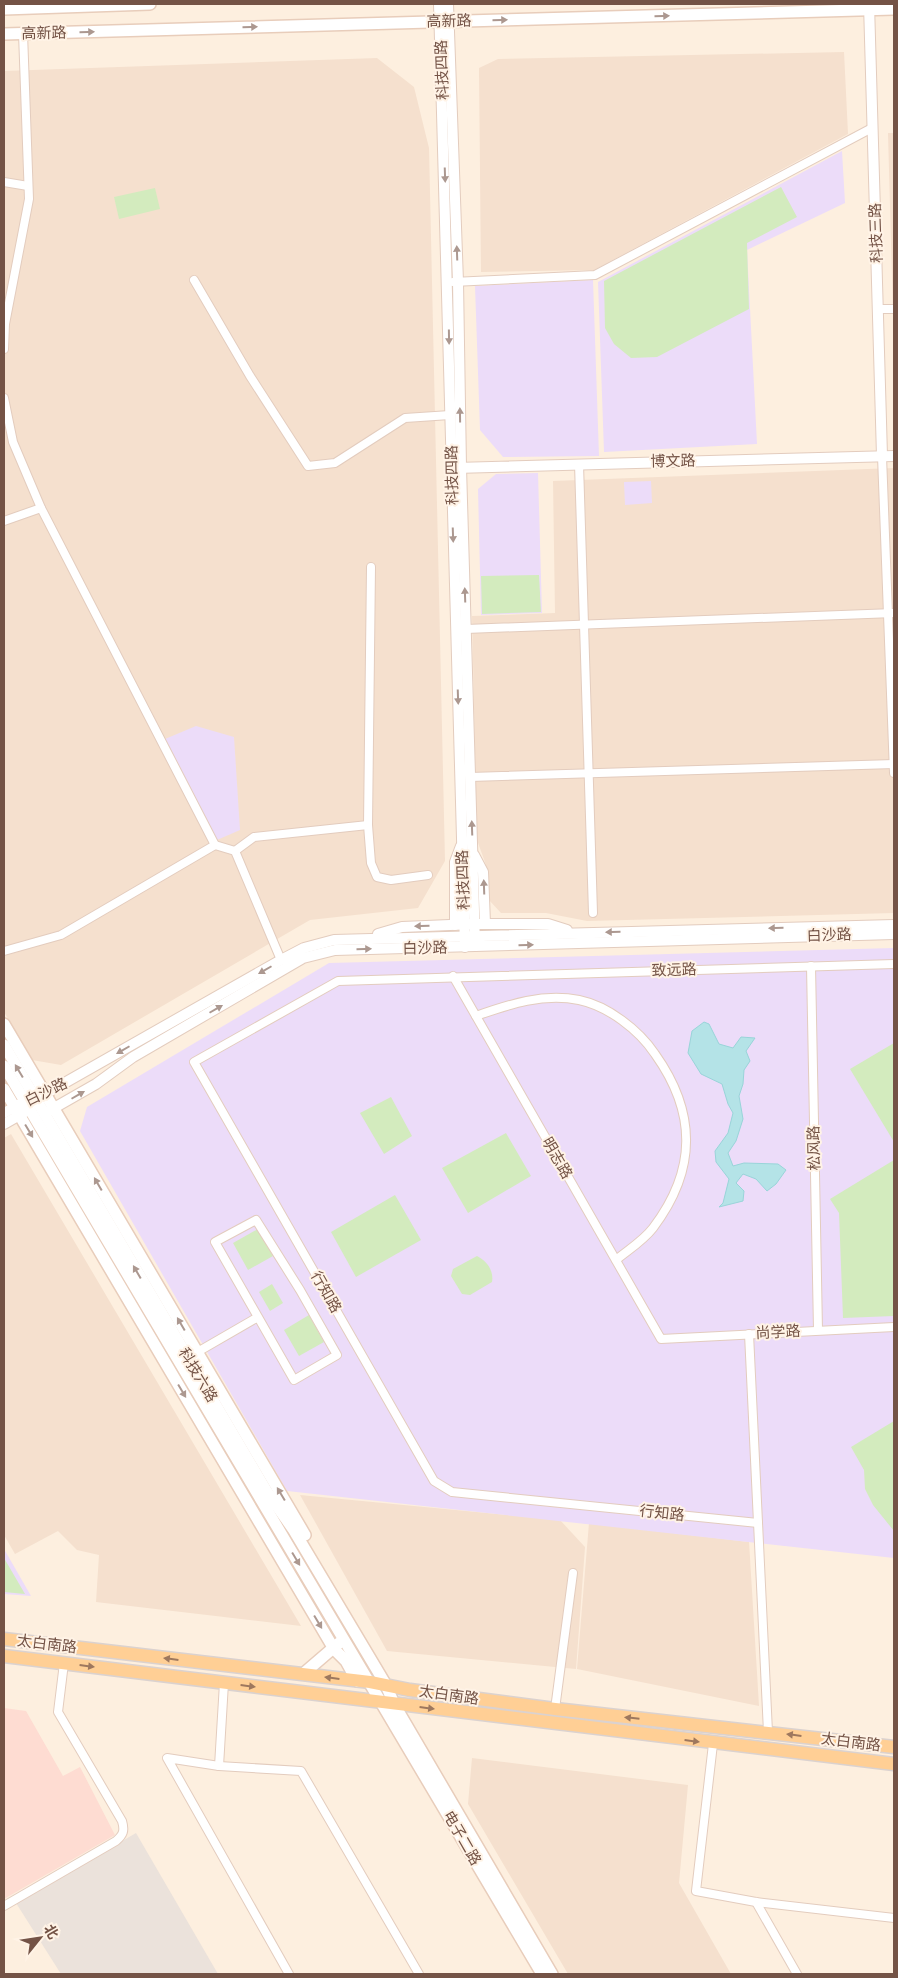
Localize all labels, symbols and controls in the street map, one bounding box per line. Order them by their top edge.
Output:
street label: 高新路 [426,12,472,30]
one-way arrow [655,12,671,20]
one-way arrow [492,16,508,24]
one-way arrow [242,23,258,31]
street label: 高新路 [21,24,67,42]
one-way arrow [80,27,96,35]
street label: 科技四路 [432,40,452,100]
one-way arrow [441,167,449,183]
street label: 科技三路 [866,203,886,263]
one-way arrow [452,245,460,261]
one-way arrow [445,330,453,346]
one-way arrow [456,407,464,423]
street label: 科技四路 [442,445,462,505]
street label: 博文路 [650,452,696,470]
one-way arrow [450,527,458,543]
one-way arrow [460,587,468,603]
one-way arrow [454,690,462,706]
one-way arrow [467,819,475,835]
street label: 科技四路 [453,850,473,910]
one-way arrow [479,879,487,895]
one-way arrow [414,923,430,931]
one-way arrow [767,924,783,932]
street label: 白沙路 [806,925,852,945]
one-way arrow [605,928,621,936]
street label: 白沙路 [402,939,448,957]
one-way arrow [518,941,534,949]
one-way arrow [356,945,372,953]
street label: 致远路 [651,960,697,980]
one-way arrow [258,965,271,974]
one-way arrow [209,1004,222,1013]
one-way arrow [117,1045,130,1054]
one-way arrow [15,1064,24,1077]
street label: 白沙路 [22,1074,70,1110]
one-way arrow [71,1090,85,1099]
one-way arrow [24,1124,33,1137]
street label: 松风路 [805,1125,823,1171]
street label: 明志路 [538,1134,576,1182]
one-way arrow [94,1177,103,1191]
one-way arrow [132,1265,141,1278]
street label: 行知路 [307,1268,345,1316]
one-way arrow [176,1317,185,1331]
street label: 尚学路 [755,1322,801,1342]
street label: 科技六路 [175,1345,221,1405]
one-way arrow [178,1385,187,1398]
one-way arrow [277,1488,286,1501]
street label: 行知路 [639,1502,685,1524]
one-way arrow [292,1553,301,1566]
one-way arrow [314,1615,323,1628]
street label: 太白南路 [16,1631,78,1657]
one-way arrow [163,1655,179,1663]
one-way arrow [79,1662,95,1670]
one-way arrow [324,1674,340,1682]
one-way arrow [241,1682,257,1690]
street label: 太白南路 [418,1682,480,1708]
one-way arrow [419,1704,435,1712]
one-way arrow [624,1714,640,1722]
street label: 太白南路 [820,1729,882,1755]
one-way arrow [785,1731,801,1739]
one-way arrow [685,1737,701,1745]
street label: 电子二路 [439,1808,485,1868]
north arrow [15,1913,65,1963]
text: 北 [41,1921,62,1942]

